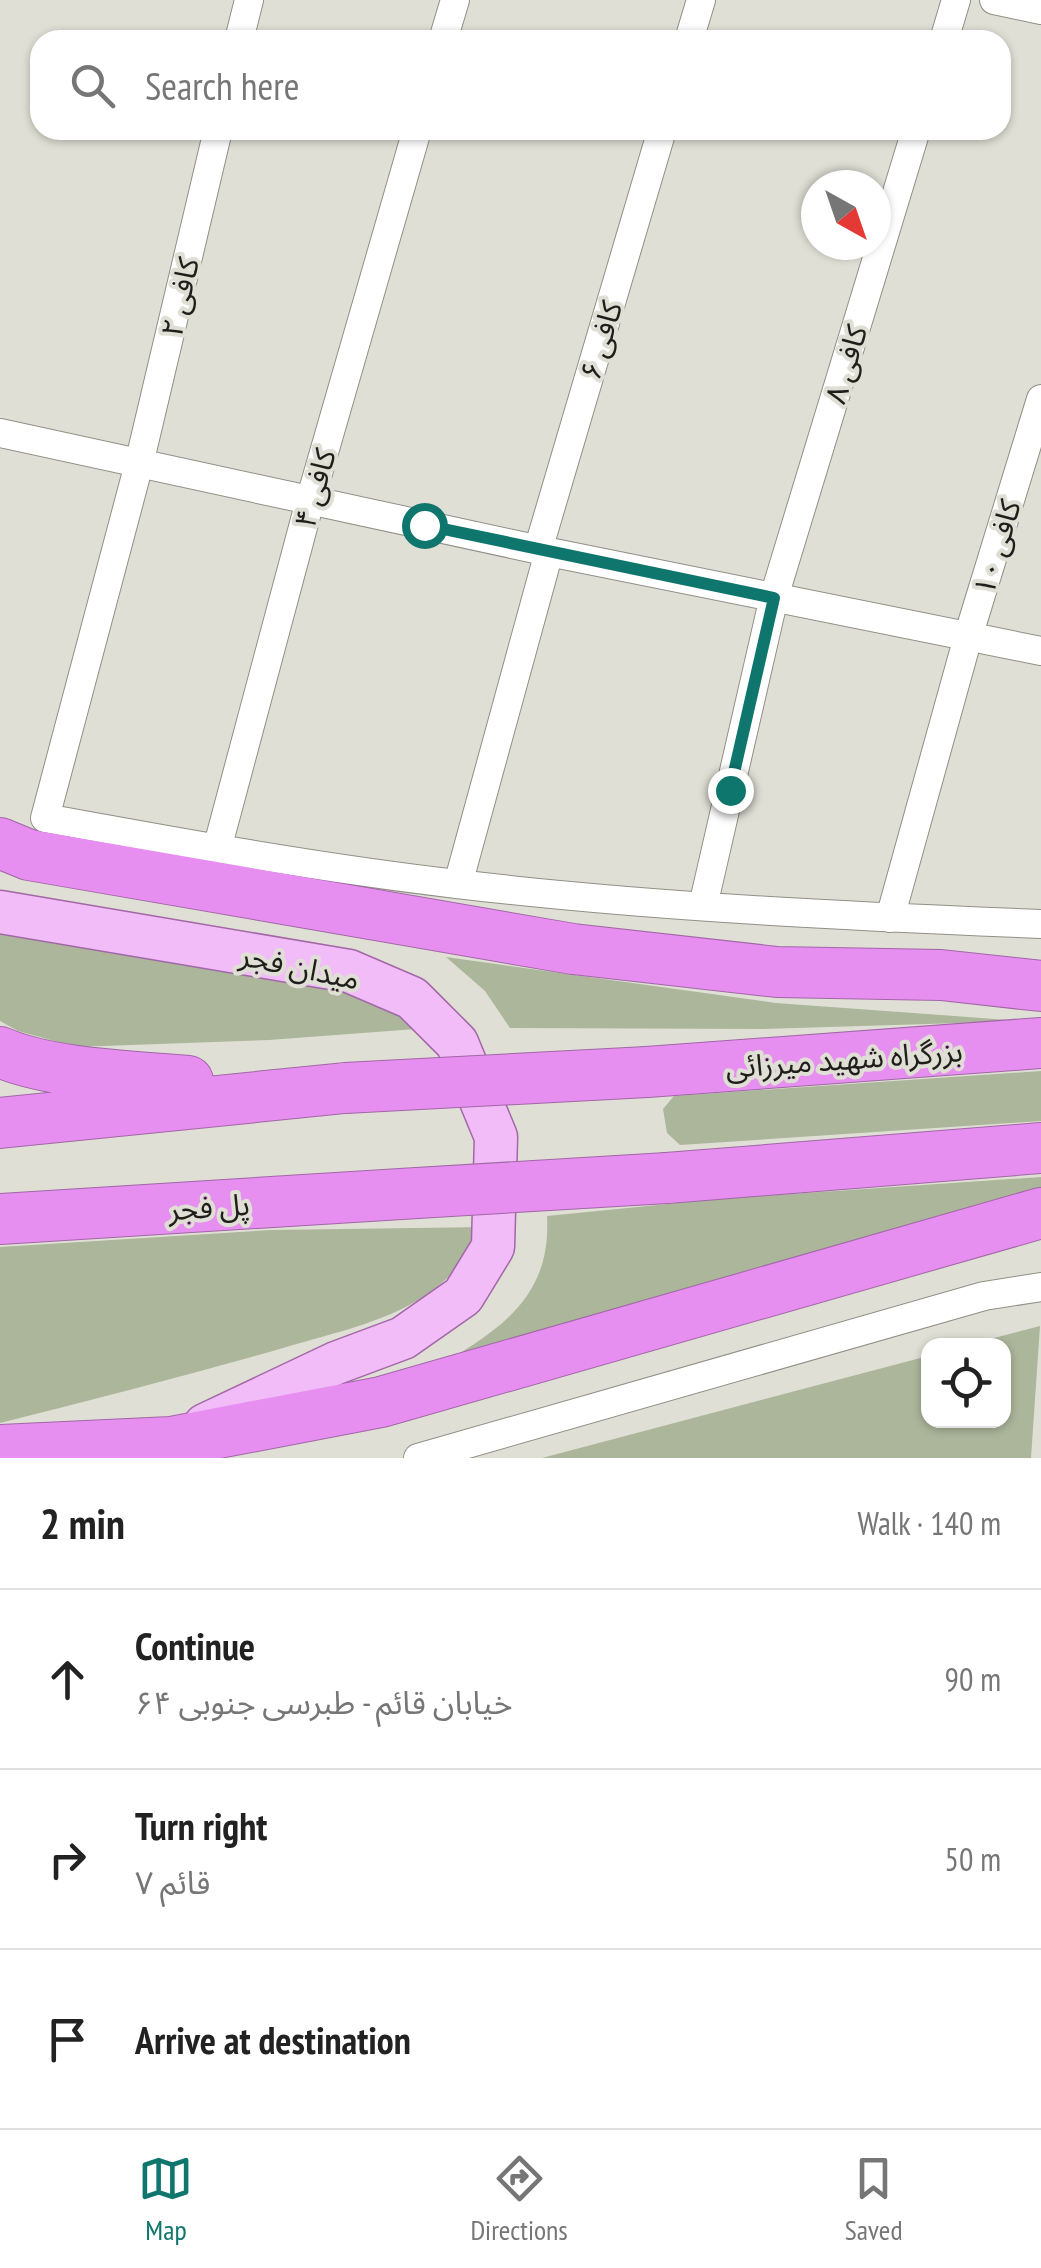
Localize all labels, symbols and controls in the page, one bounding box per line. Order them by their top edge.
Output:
search box [30,30,1011,140]
icon: search [65,58,120,113]
text: Search here [145,61,299,110]
north arrow [801,170,891,260]
street label: کافی ۲ [151,253,207,340]
street label: کافی ۶ [570,295,631,384]
street label: کافی ۸ [815,319,876,408]
street label: کافی ۴ [284,444,344,532]
street label: کافی ۱۰ [963,494,1029,599]
route start [402,503,448,549]
route end [708,768,754,814]
street label: میدان فجر [236,934,363,998]
street label: بزرگراه شهید میرزائی [724,1030,964,1086]
street label: پل فجر [166,1184,251,1230]
map controls [921,1338,1011,1428]
button: locate [921,1338,1011,1428]
text: 2 min [40,1496,125,1551]
text: Walk · 140 m [857,1502,1001,1544]
text: Continue [135,1621,255,1670]
icon: ahead [40,1652,95,1707]
text: 90 m [945,1658,1001,1700]
text: خیابان قائم - طبرسی جنوبی ۶۴ [135,1681,513,1723]
text: Turn right [135,1801,267,1850]
icon: right [40,1832,95,1887]
text: 50 m [945,1838,1001,1880]
text: قائم ۷ [135,1861,210,1903]
icon: arrive [40,2012,95,2067]
text: Arrive at destination [135,2015,411,2064]
tab: Map [138,2151,193,2248]
tab: Directions [470,2151,568,2248]
tab: Saved [845,2151,903,2248]

